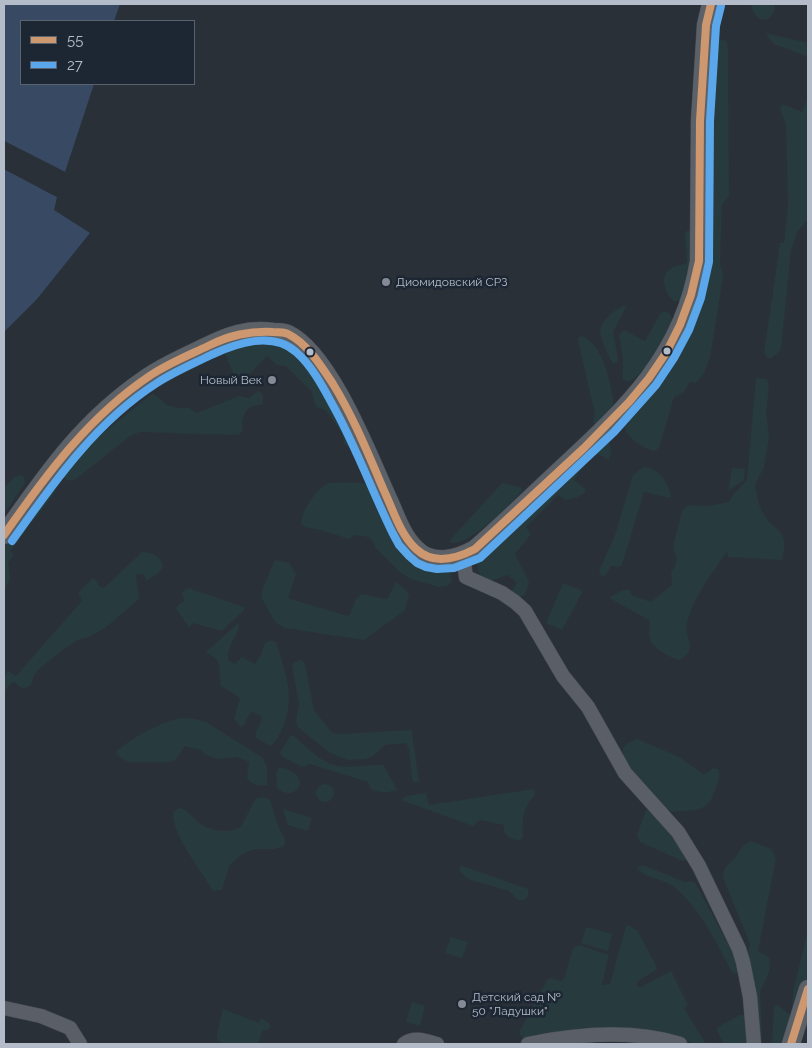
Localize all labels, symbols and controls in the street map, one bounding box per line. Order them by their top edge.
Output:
legend [20,20,195,85]
text: 55 [67,31,83,49]
text: 27 [67,56,83,74]
place label: Диомидовский СРЗ [396,275,508,289]
marker: Диомидовский СРЗ [380,276,392,288]
unlabelled marker [662,346,672,356]
unlabelled marker [305,347,315,357]
place label: Новый Век [200,373,262,387]
marker: Новый Век [266,374,278,386]
place label: Детский сад № 50 "Ладушки" [472,990,561,1018]
marker: Детский сад № 50 "Ладушки" [456,998,468,1010]

